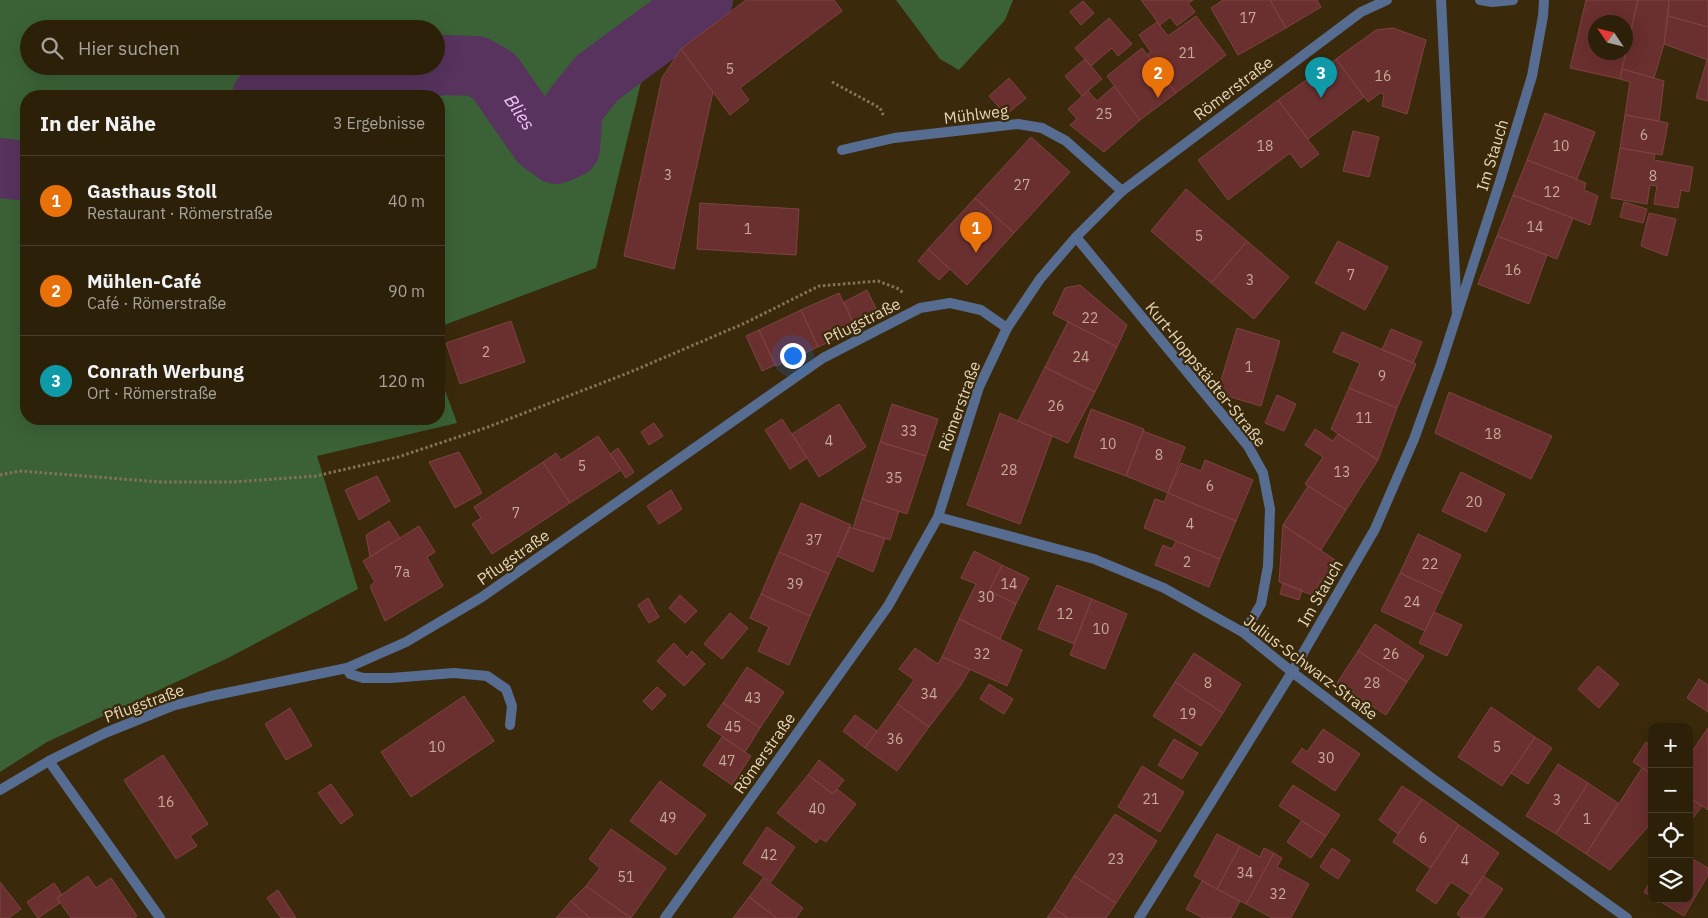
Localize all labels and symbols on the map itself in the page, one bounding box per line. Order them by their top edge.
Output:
house number: 17 [1240,9,1256,27]
north arrow [1588,15,1633,60]
house number: 21 [1179,44,1195,62]
street label: Römerstraße [1189,52,1277,124]
pin: 2 [1142,57,1174,98]
pin: 3 [1305,57,1337,98]
house number: 5 [726,60,734,78]
house number: 16 [1375,67,1391,85]
water label: Blies [499,90,540,134]
street label: Mühlweg [943,100,1010,128]
house number: 25 [1096,105,1112,123]
street label: Im Stauch [1472,117,1512,193]
house number: 6 [1640,126,1648,144]
house number: 18 [1257,137,1273,155]
house number: 10 [1553,137,1569,155]
house number: 3 [664,166,672,184]
house number: 8 [1649,167,1657,185]
house number: 27 [1014,176,1030,194]
house number: 12 [1544,183,1560,201]
pin: 1 [960,212,992,253]
house number: 14 [1527,218,1543,236]
house number: 1 [744,220,752,238]
house number: 5 [1195,227,1203,245]
house number: 16 [1505,261,1521,279]
house number: 7 [1347,266,1355,284]
house number: 3 [1246,271,1254,289]
street label: Pflugstraße [820,293,904,349]
street label: Kurt-Hoppstädter-Straße [1141,297,1271,451]
house number: 22 [1082,309,1098,327]
house number: 2 [482,343,490,361]
your location [780,343,806,369]
house number: 24 [1073,348,1089,366]
street label: Römerstraße [933,358,985,454]
house number: 1 [1245,358,1253,376]
house number: 9 [1378,367,1386,385]
house number: 26 [1048,397,1064,415]
house number: 11 [1356,409,1372,427]
house number: 33 [901,422,917,440]
house number: 18 [1485,425,1501,443]
house number: 4 [825,432,833,450]
house number: 10 [1100,435,1116,453]
house number: 8 [1155,446,1163,464]
house number: 5 [578,457,586,475]
house number: 28 [1001,461,1017,479]
house number: 13 [1334,463,1350,481]
house number: 35 [886,469,902,487]
house number: 6 [1206,477,1214,495]
house number: 20 [1466,493,1482,511]
house number: 7 [512,504,520,522]
house number: 4 [1186,515,1194,533]
street label: Pflugstraße [473,525,553,589]
house number: 37 [806,531,822,549]
house number: 2 [1183,553,1191,571]
house number: 22 [1422,555,1438,573]
street label: Im Stauch [1293,556,1347,630]
house number: 7a [394,563,410,581]
house number: 39 [787,575,803,593]
house number: 14 [1001,575,1017,593]
house number: 30 [978,588,994,606]
house number: 24 [1404,593,1420,611]
house number: 12 [1057,605,1073,623]
street label: Julius-Schwarz-Straße [1240,610,1382,724]
house number: 10 [1093,620,1109,638]
house number: 32 [974,645,990,663]
house number: 26 [1383,645,1399,663]
house number: 8 [1204,674,1212,692]
house number: 28 [1364,674,1380,692]
street label: Pflugstraße [101,679,187,727]
house number: 34 [921,685,937,703]
house number: 43 [745,689,761,707]
house number: 19 [1180,705,1196,723]
street label: Römerstraße [729,708,799,797]
house number: 45 [725,718,741,736]
house number: 36 [887,730,903,748]
house number: 10 [429,738,445,756]
house number: 5 [1493,738,1501,756]
house number: 30 [1318,749,1334,767]
house number: 47 [719,752,735,770]
house number: 21 [1143,790,1159,808]
house number: 3 [1553,791,1561,809]
house number: 16 [158,793,174,811]
house number: 40 [809,800,825,818]
house number: 49 [660,809,676,827]
house number: 1 [1583,810,1591,828]
house number: 6 [1419,829,1427,847]
house number: 42 [761,846,777,864]
house number: 23 [1108,850,1124,868]
house number: 4 [1461,851,1469,869]
house number: 34 [1237,864,1253,882]
house number: 51 [618,868,634,886]
house number: 32 [1270,885,1286,903]

